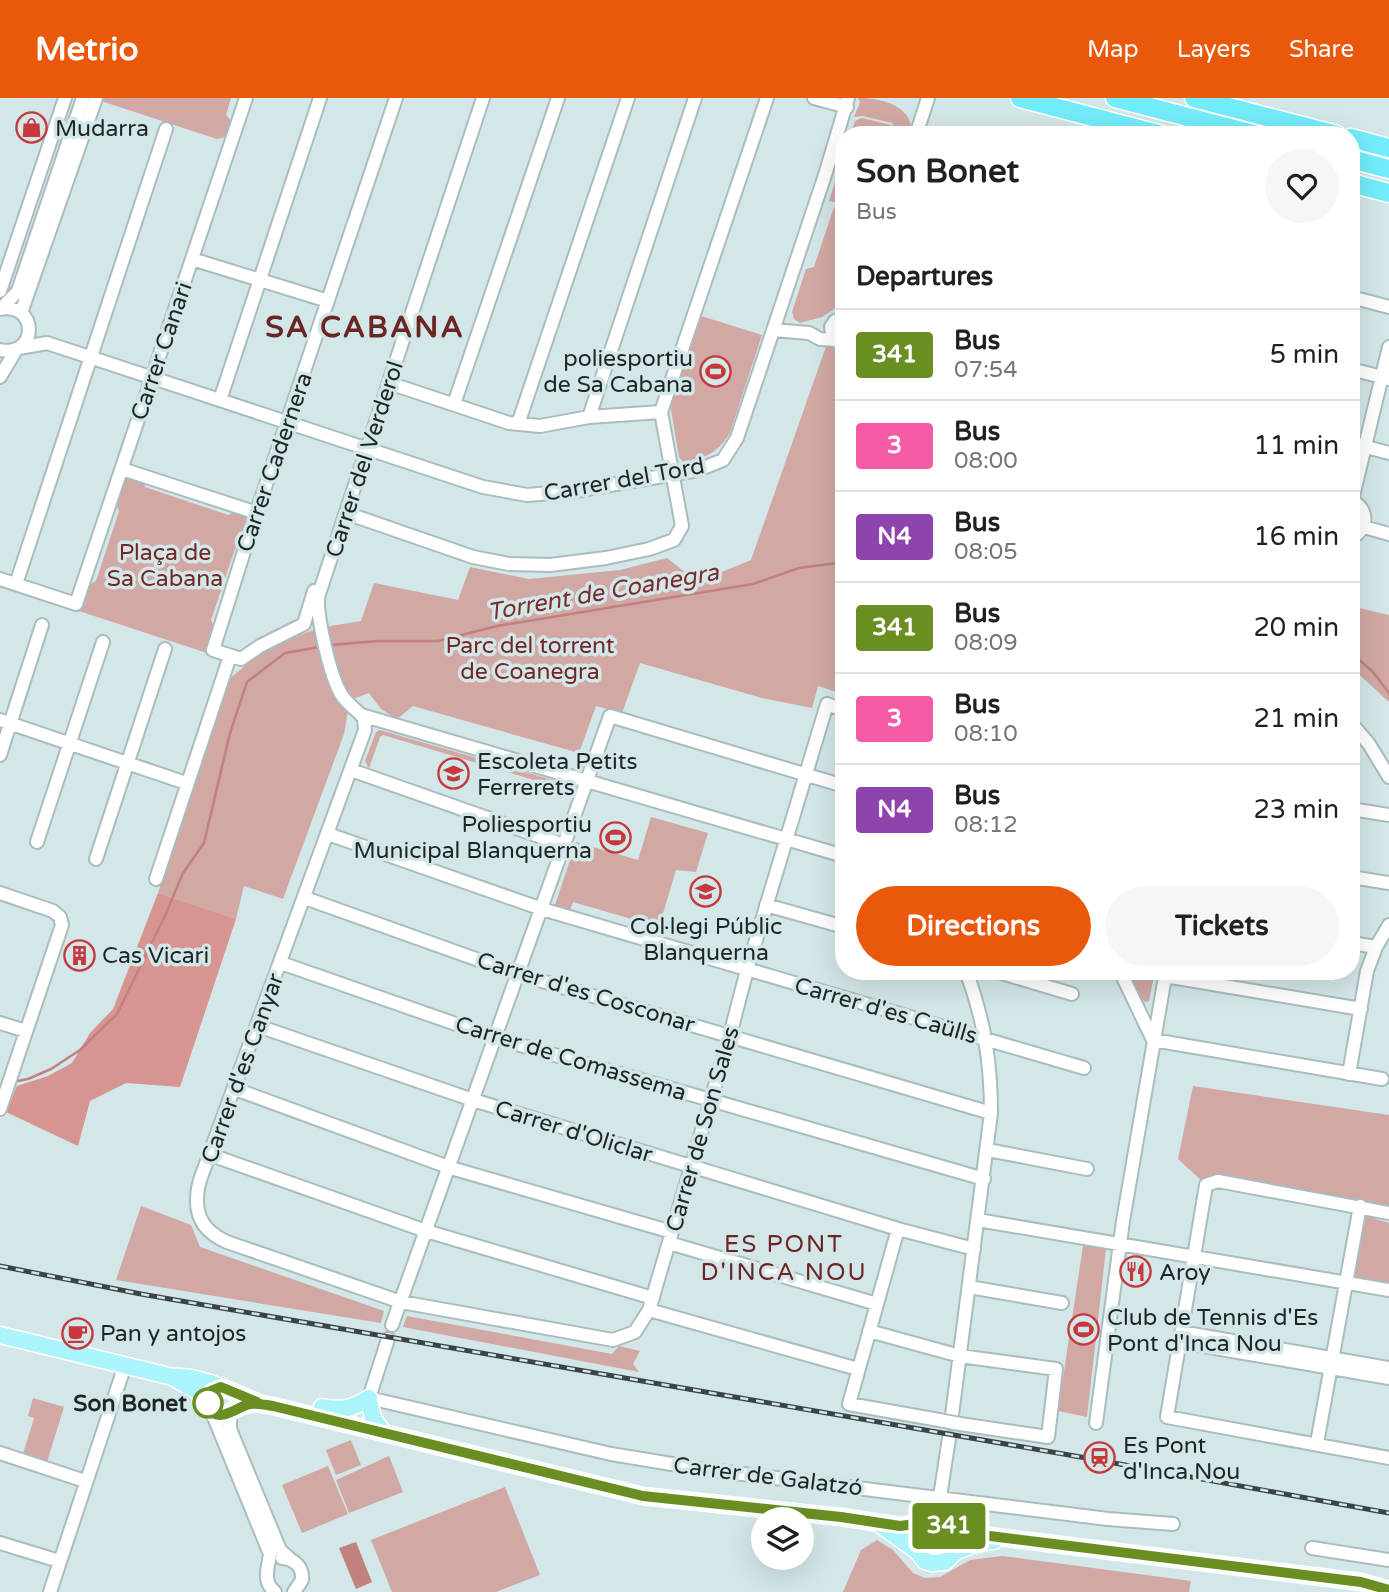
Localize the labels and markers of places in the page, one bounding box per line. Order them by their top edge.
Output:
shop icon: Mudarra [15,111,49,145]
place label: Mudarra [55,115,149,143]
place label: poliesportiu de Sa Cabana [543,345,693,399]
sports icon: poliesportiu de Sa Cabana [699,354,733,388]
place label: Escoleta Petits Ferrerets [477,748,638,802]
school or university icon: Escoleta Petits Ferrerets [437,757,471,791]
place label: Poliesportiu Municipal Blanquerna [353,811,592,865]
sports icon: Poliesportiu Municipal Blanquerna [598,820,632,854]
school or university icon: Col·legi Públic Blanquerna [689,875,723,909]
place label: Col·legi Públic Blanquerna [630,913,782,967]
building icon: Cas Vicari [62,938,96,972]
place label: Cas Vicari [102,942,209,970]
restaurant icon: Aroy [1119,1255,1153,1289]
place label: Aroy [1159,1259,1211,1287]
place label: Club de Tennis d'Es Pont d'Inca Nou [1107,1304,1318,1358]
sports icon: Club de Tennis d'Es Pont d'Inca Nou [1067,1313,1101,1347]
cafe icon: Pan y antojos [60,1316,94,1350]
place label: Pan y antojos [100,1320,246,1348]
marker: Son Bonet [193,1388,223,1418]
place label: Son Bonet [73,1390,187,1418]
place label: Es Pont d'Inca Nou [1123,1432,1240,1486]
station icon: Es Pont d'Inca Nou [1083,1441,1117,1475]

